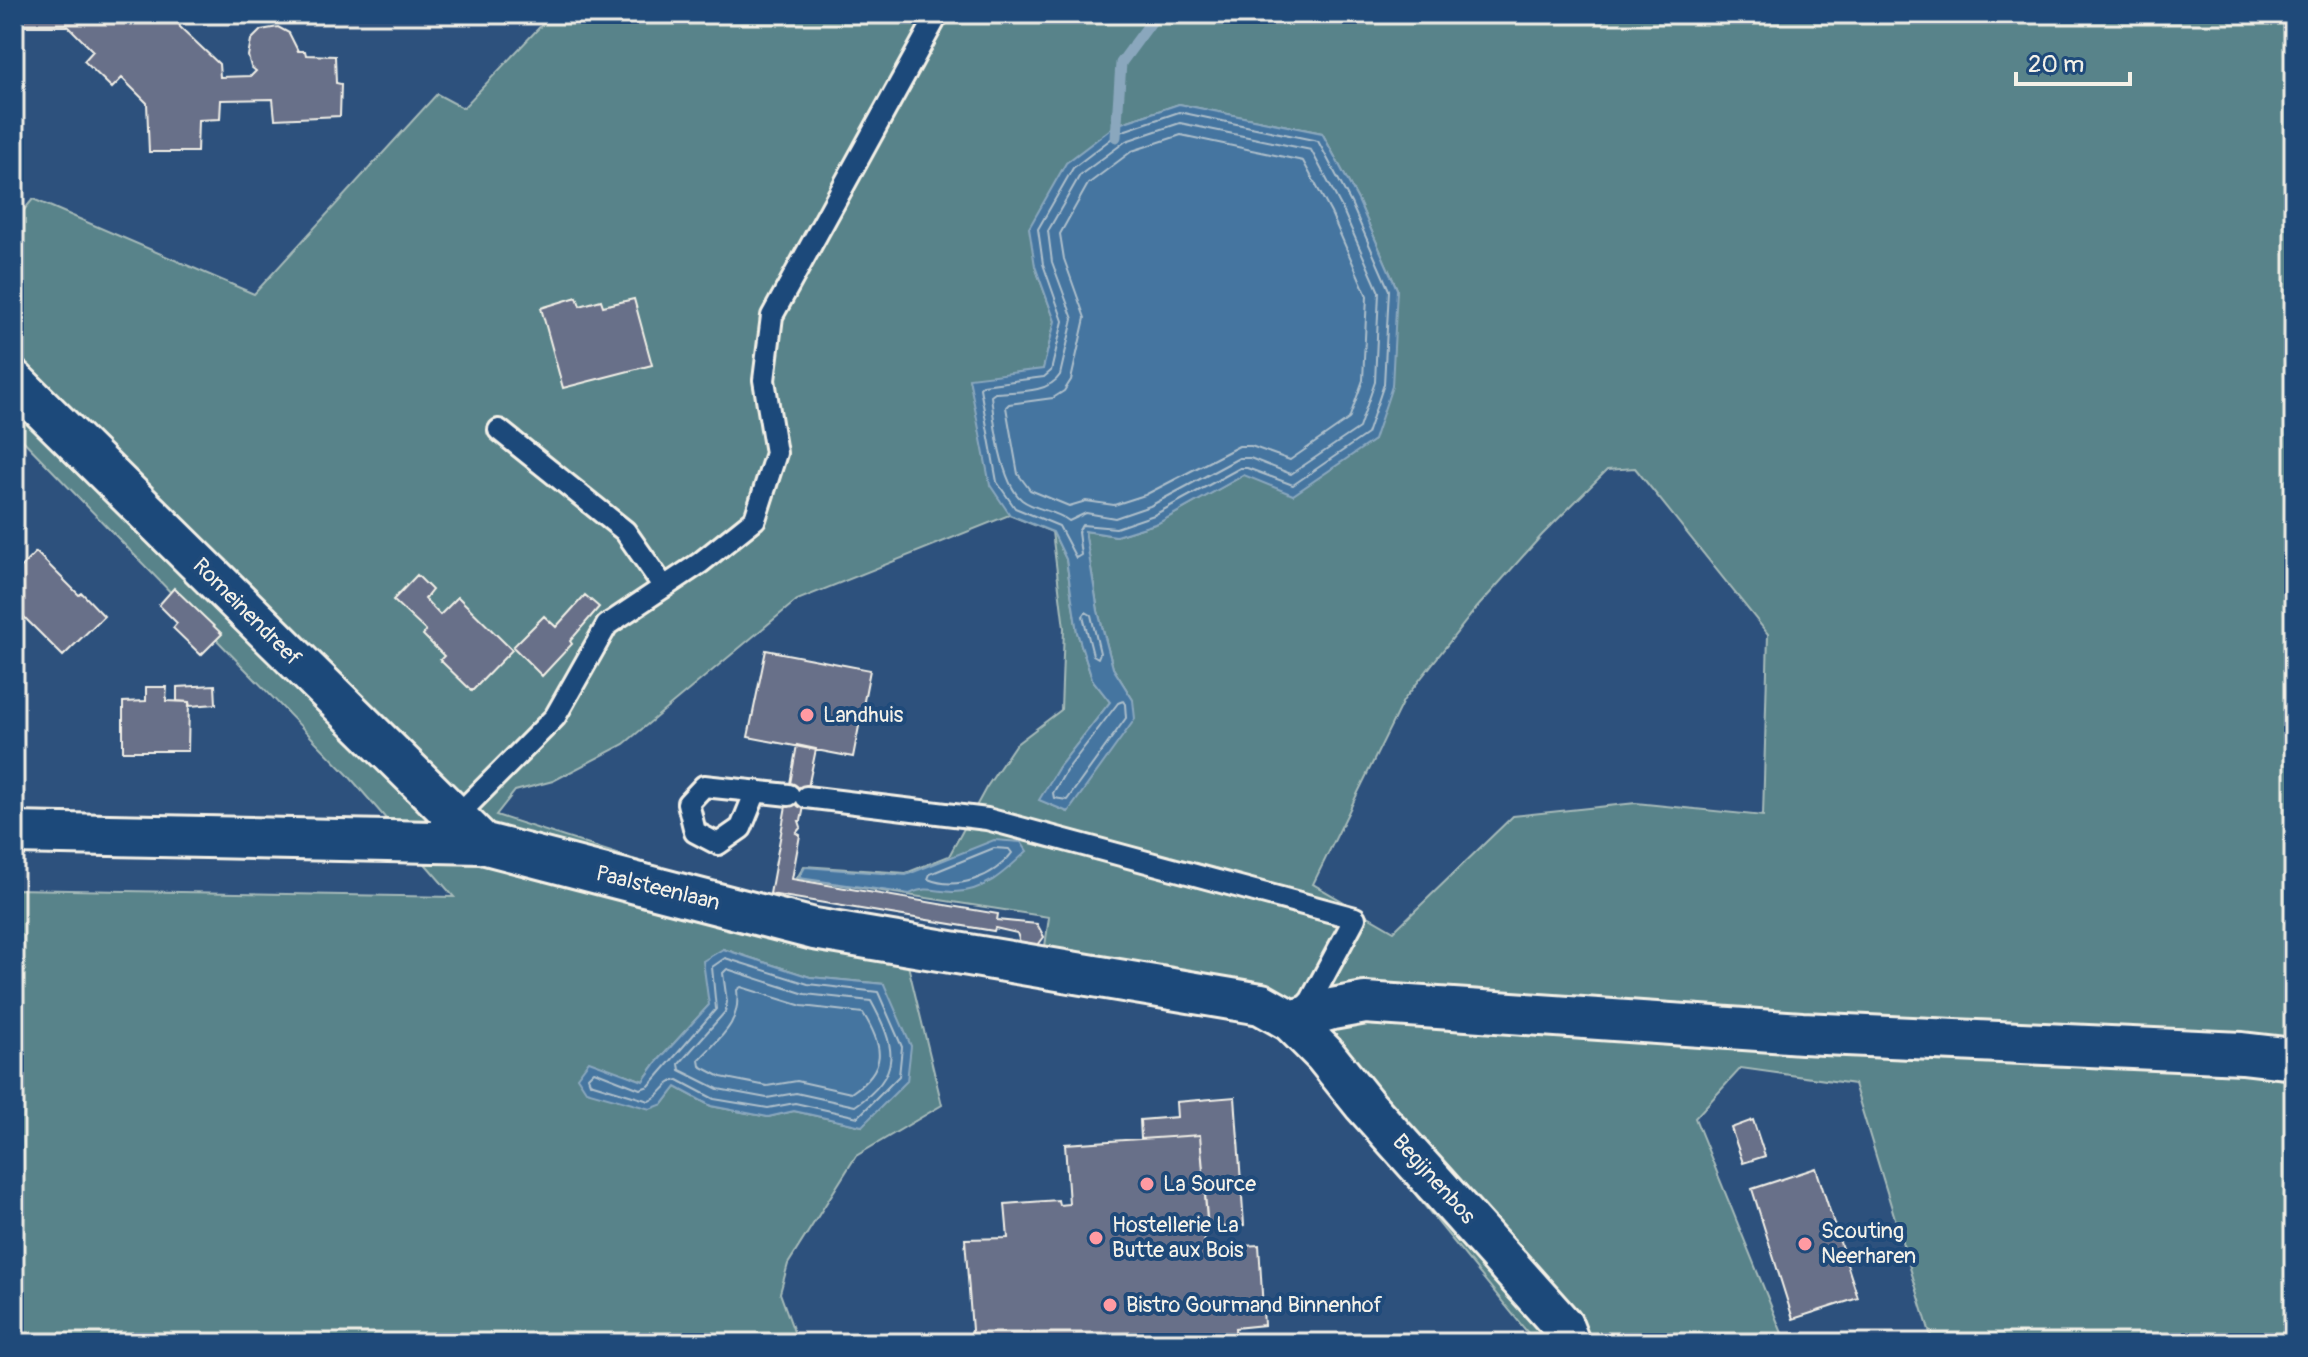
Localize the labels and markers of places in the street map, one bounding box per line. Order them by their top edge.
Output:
place label: Landhuis [823,701,904,729]
marker: Landhuis [798,706,816,724]
place label: La Source [1163,1170,1256,1198]
marker: La Source [1138,1175,1156,1193]
place label: Hostellerie La Butte aux Bois [1112,1211,1244,1264]
place label: Scouting Neerharen [1821,1217,1916,1270]
marker: Hostellerie La Butte aux Bois [1087,1229,1105,1247]
marker: Scouting Neerharen [1796,1235,1814,1253]
place label: Bistro Gourmand Binnenhof [1126,1291,1383,1319]
marker: Bistro Gourmand Binnenhof [1101,1296,1119,1314]

